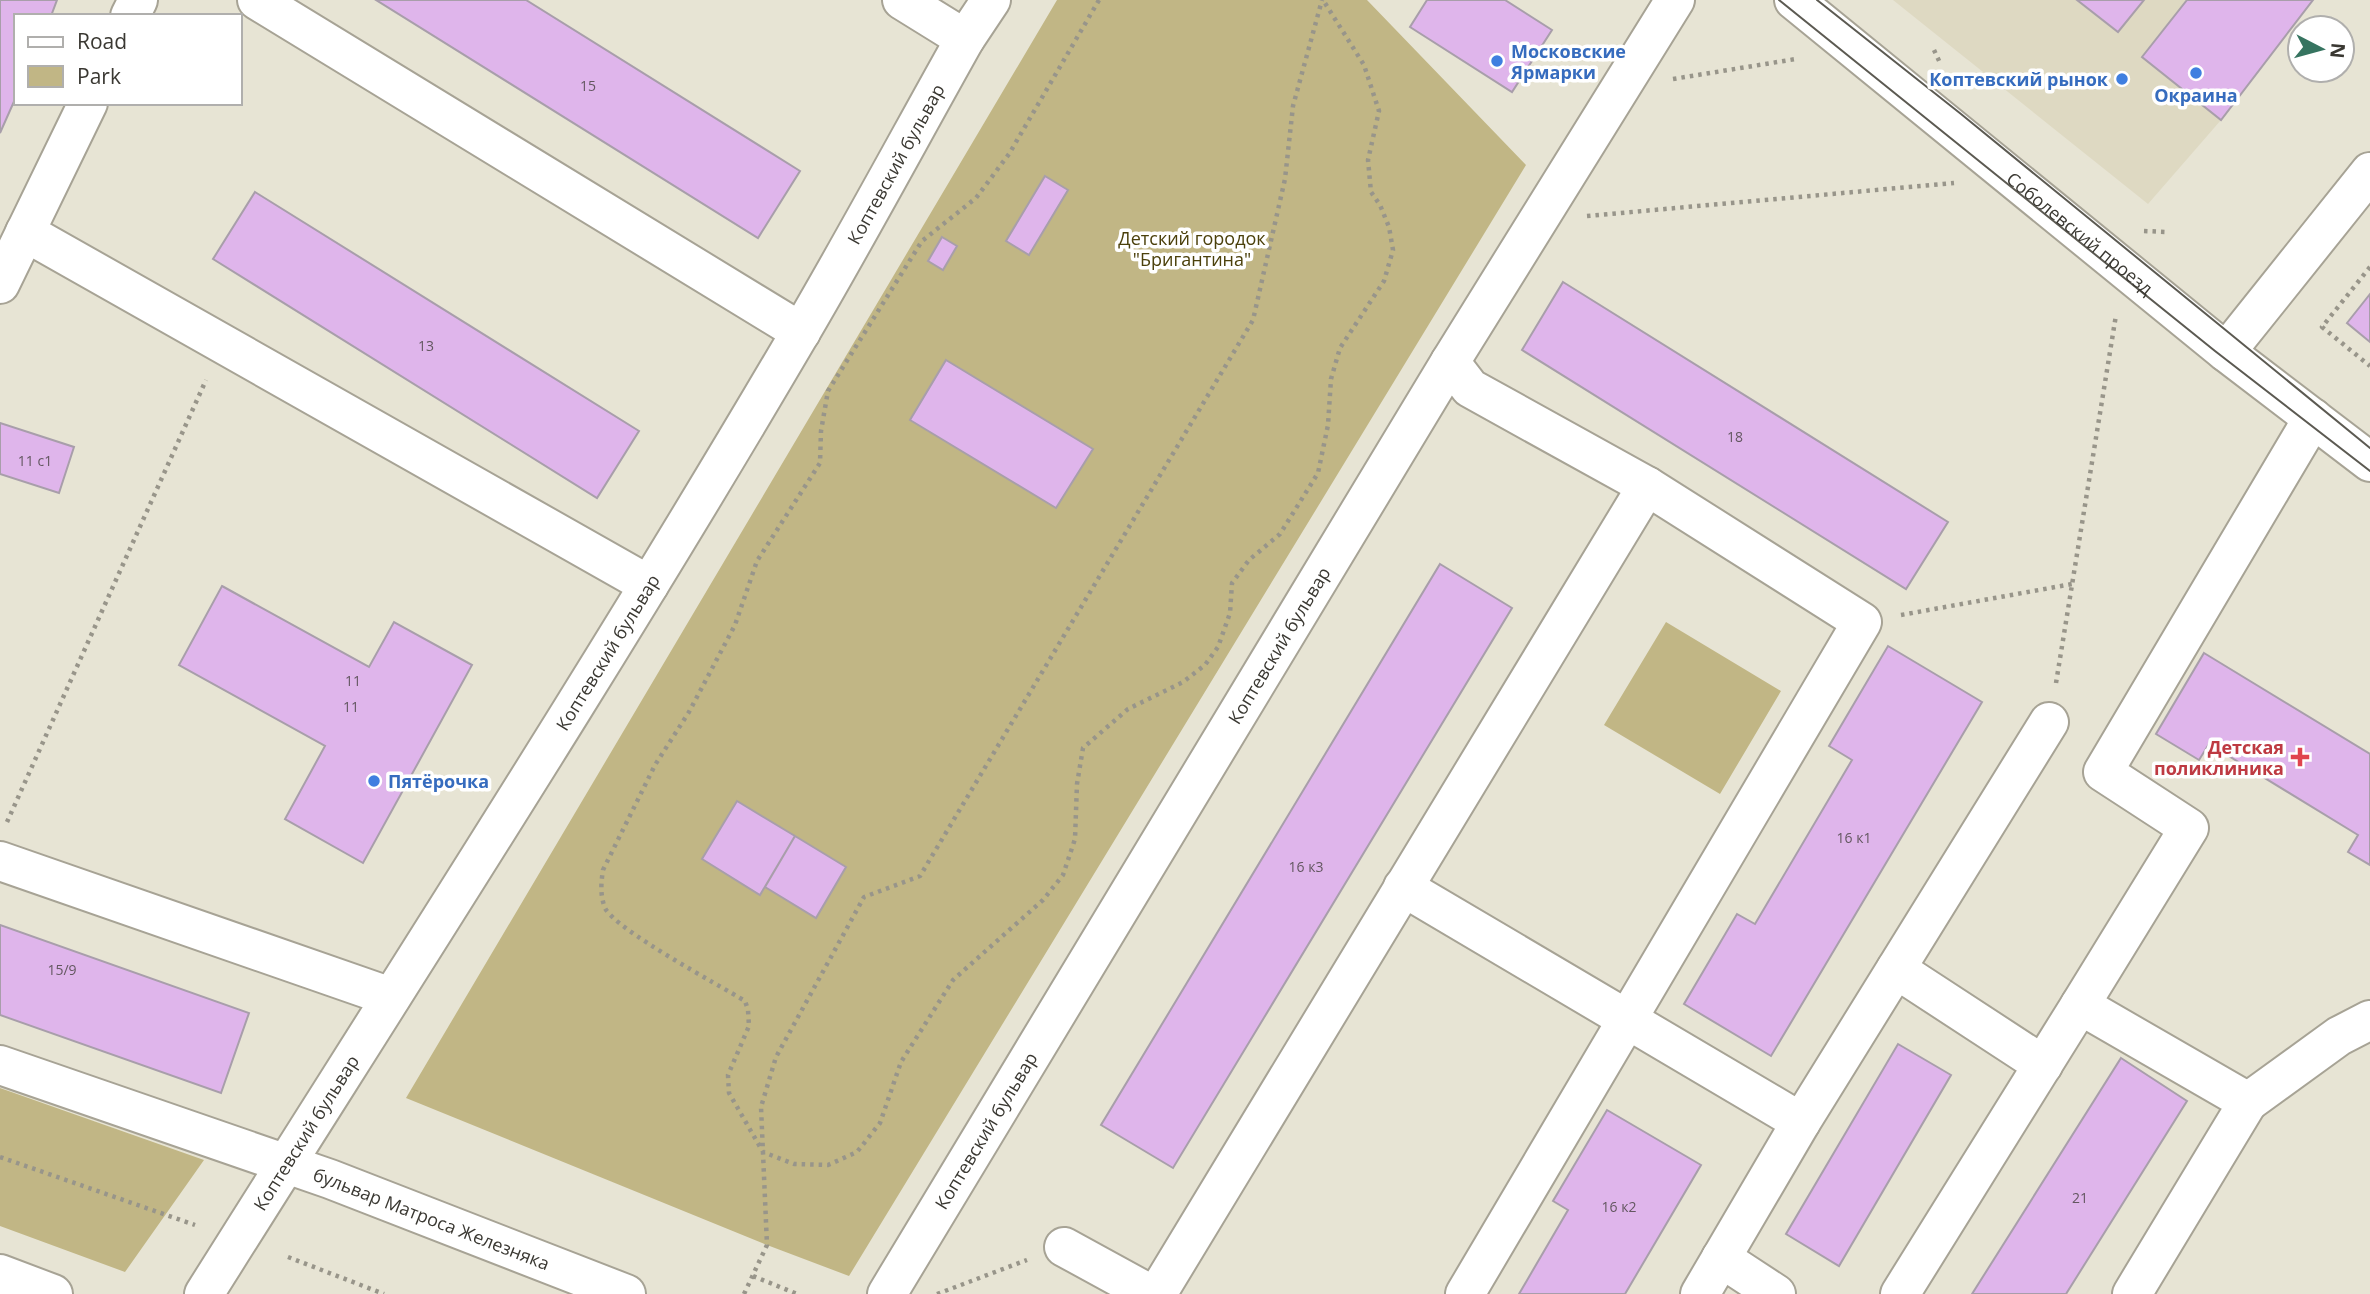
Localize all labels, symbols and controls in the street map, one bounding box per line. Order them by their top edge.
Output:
legend [14,14,242,105]
north arrow [2286,14,2356,84]
text: Road [77,27,127,55]
place label: Московские Ярмарки [1510,39,1626,84]
text: N [2324,42,2352,60]
marker: Московские Ярмарки [1489,53,1505,69]
text: Park [77,62,121,90]
marker: Окраина [2188,65,2204,81]
place label: Коптевский рынок [1929,67,2109,91]
marker: Коптевский рынок [2114,71,2130,87]
house number: 15 [580,76,596,95]
street label: Коптевский бульвар [842,80,950,248]
place label: Окраина [2154,83,2238,107]
street label: Соболевский проезд [2002,166,2158,300]
park label: Детский городок "Бригантина" [1118,226,1266,271]
house number: 13 [418,336,434,355]
house number: 18 [1727,427,1743,446]
house number: 11 с1 [18,451,52,470]
street label: Коптевский бульвар [1222,562,1336,728]
street label: Коптевский бульвар [550,570,665,735]
house number: 11 [345,671,361,690]
house number: 11 [343,697,359,716]
place label: Детская поликлиника [2154,735,2284,780]
marker: Детская поликлиника [2290,747,2310,767]
place label: Пятёрочка [388,769,489,793]
marker: Пятёрочка [366,773,382,789]
house number: 16 к1 [1837,828,1871,847]
house number: 16 к3 [1289,857,1323,876]
house number: 15/9 [47,960,77,979]
street label: Коптевский бульвар [929,1047,1042,1214]
street label: Коптевский бульвар [248,1050,364,1215]
street label: бульвар Матроса Железняка [310,1162,553,1275]
house number: 21 [2072,1188,2088,1207]
house number: 16 к2 [1602,1197,1636,1216]

